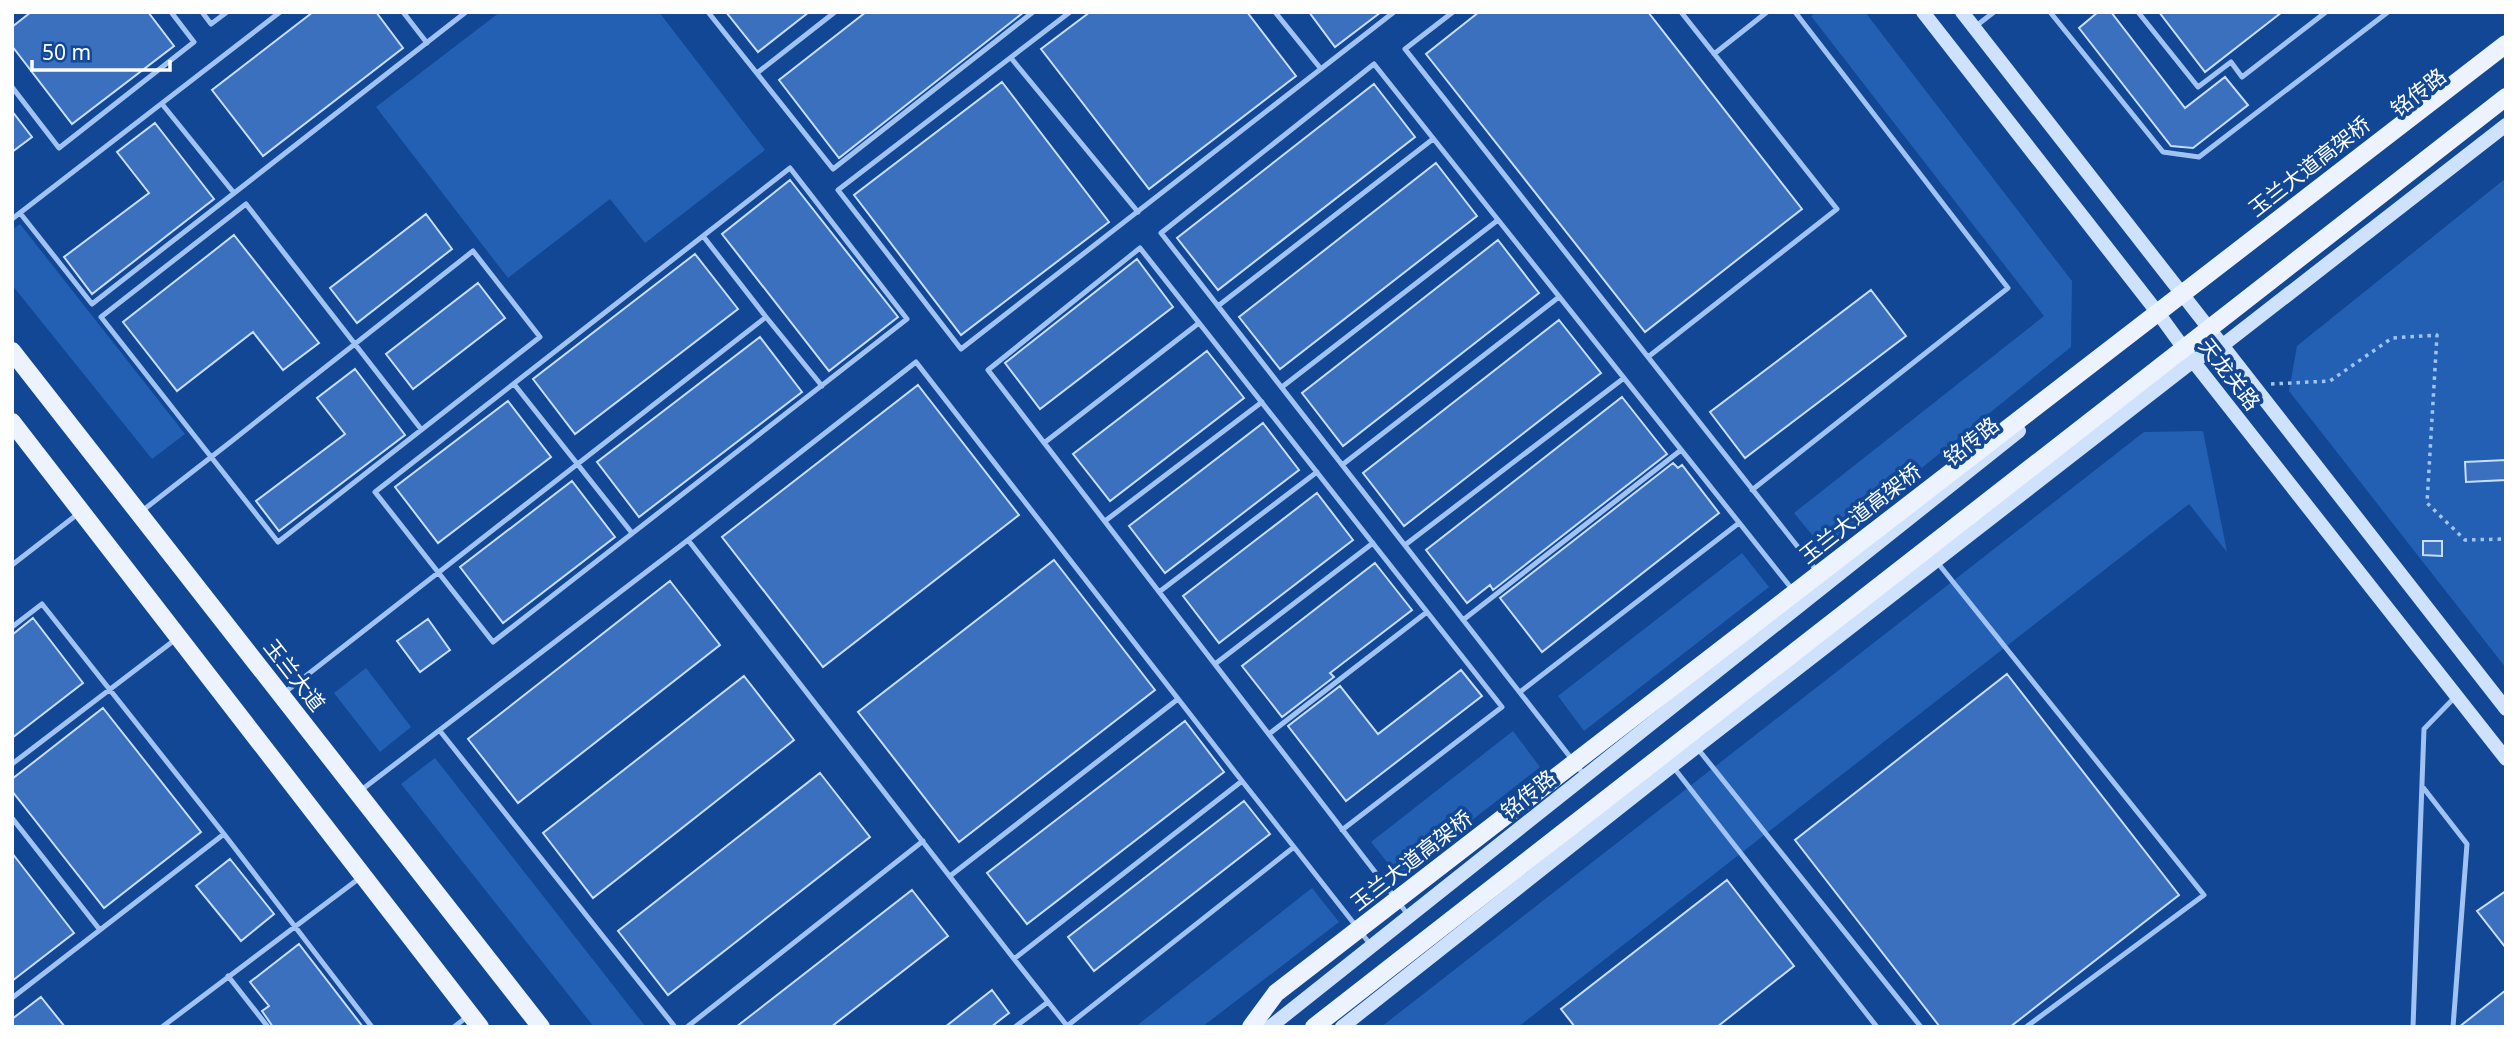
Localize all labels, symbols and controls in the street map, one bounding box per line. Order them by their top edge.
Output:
scale bar [32,28,170,72]
text: 50 m [42,38,91,66]
street label: 铭传路 [2385,62,2451,122]
street label: 玉兰大道高架桥 [2242,110,2376,222]
street label: 天龙关路 [2193,332,2267,416]
street label: 铭传路 [1938,410,2004,472]
street label: 玉兰大道高架桥 [1793,457,1927,569]
street label: 玉兰大道 [258,633,332,717]
street label: 铭传路 [1495,763,1561,825]
street label: 玉兰大道高架桥 [1344,804,1478,916]

